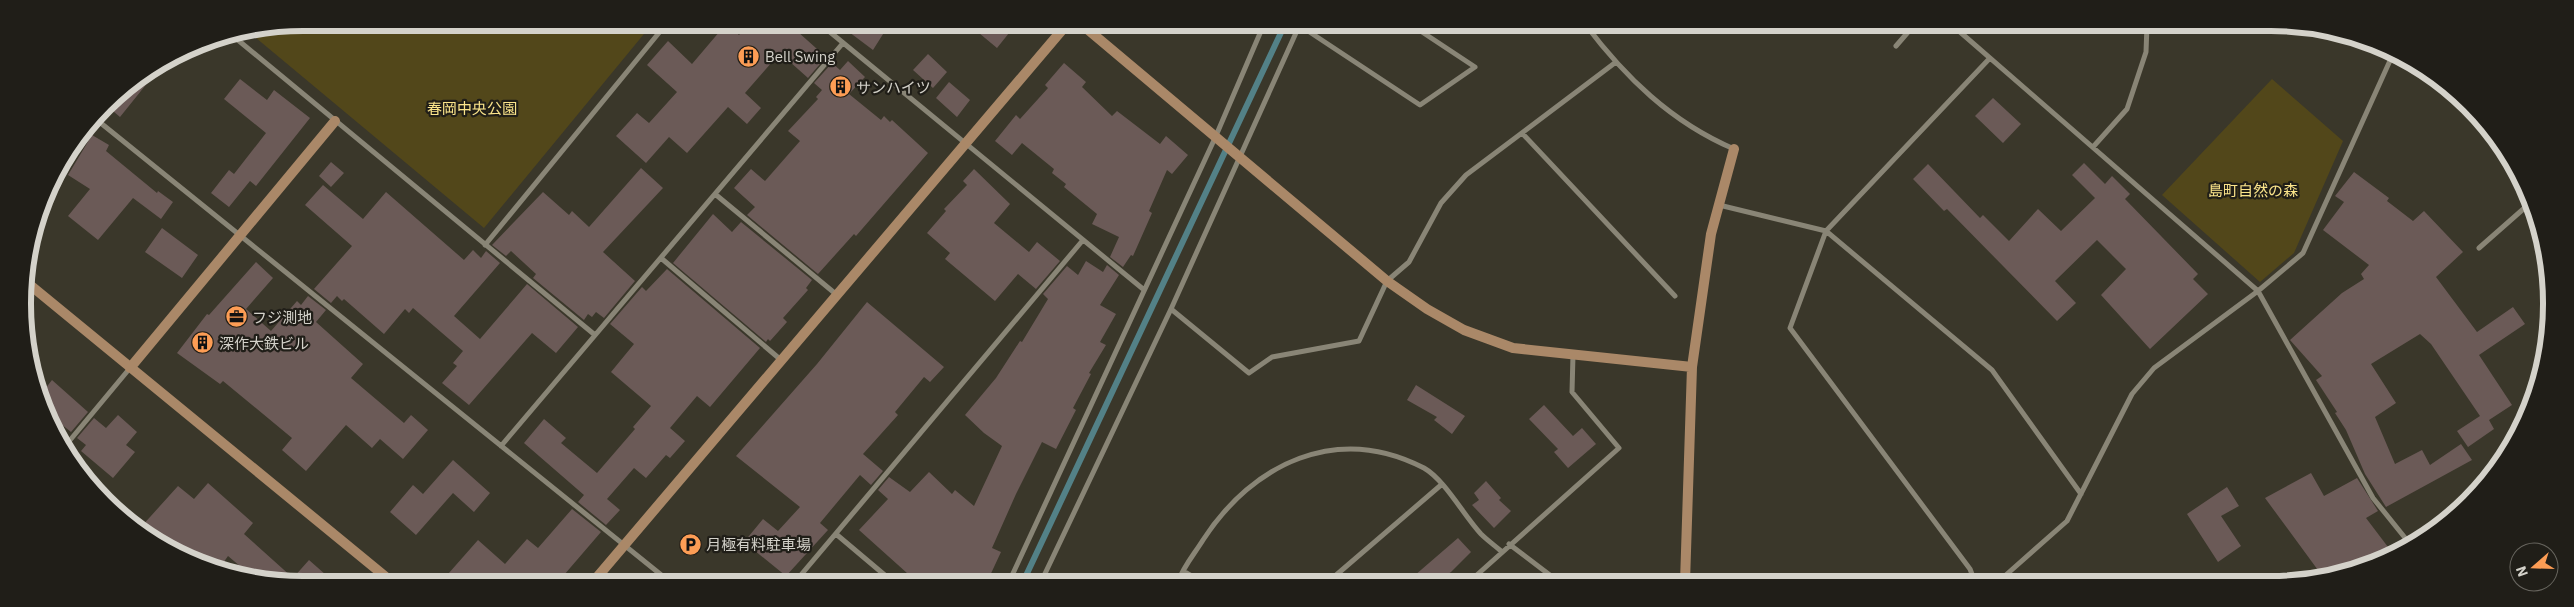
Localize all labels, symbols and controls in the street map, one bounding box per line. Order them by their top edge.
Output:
building icon: Bell Swing [737,44,761,68]
place label: Bell Swing [765,47,835,66]
building icon: サンハイツ [828,75,852,99]
place label: サンハイツ [856,78,931,97]
park label: 春岡中央公園 [427,99,517,118]
park label: 島町自然の森 [2208,181,2298,200]
office icon: フジ測地 [224,305,248,329]
place label: フジ測地 [252,308,312,327]
building icon: 深作大鉄ビル [191,331,215,355]
place label: 深作大鉄ビル [219,334,309,353]
parking icon: 月極有料駐車場 [678,532,702,556]
place label: 月極有料駐車場 [706,535,811,554]
north arrow [2509,542,2559,592]
text: N [2512,564,2532,579]

